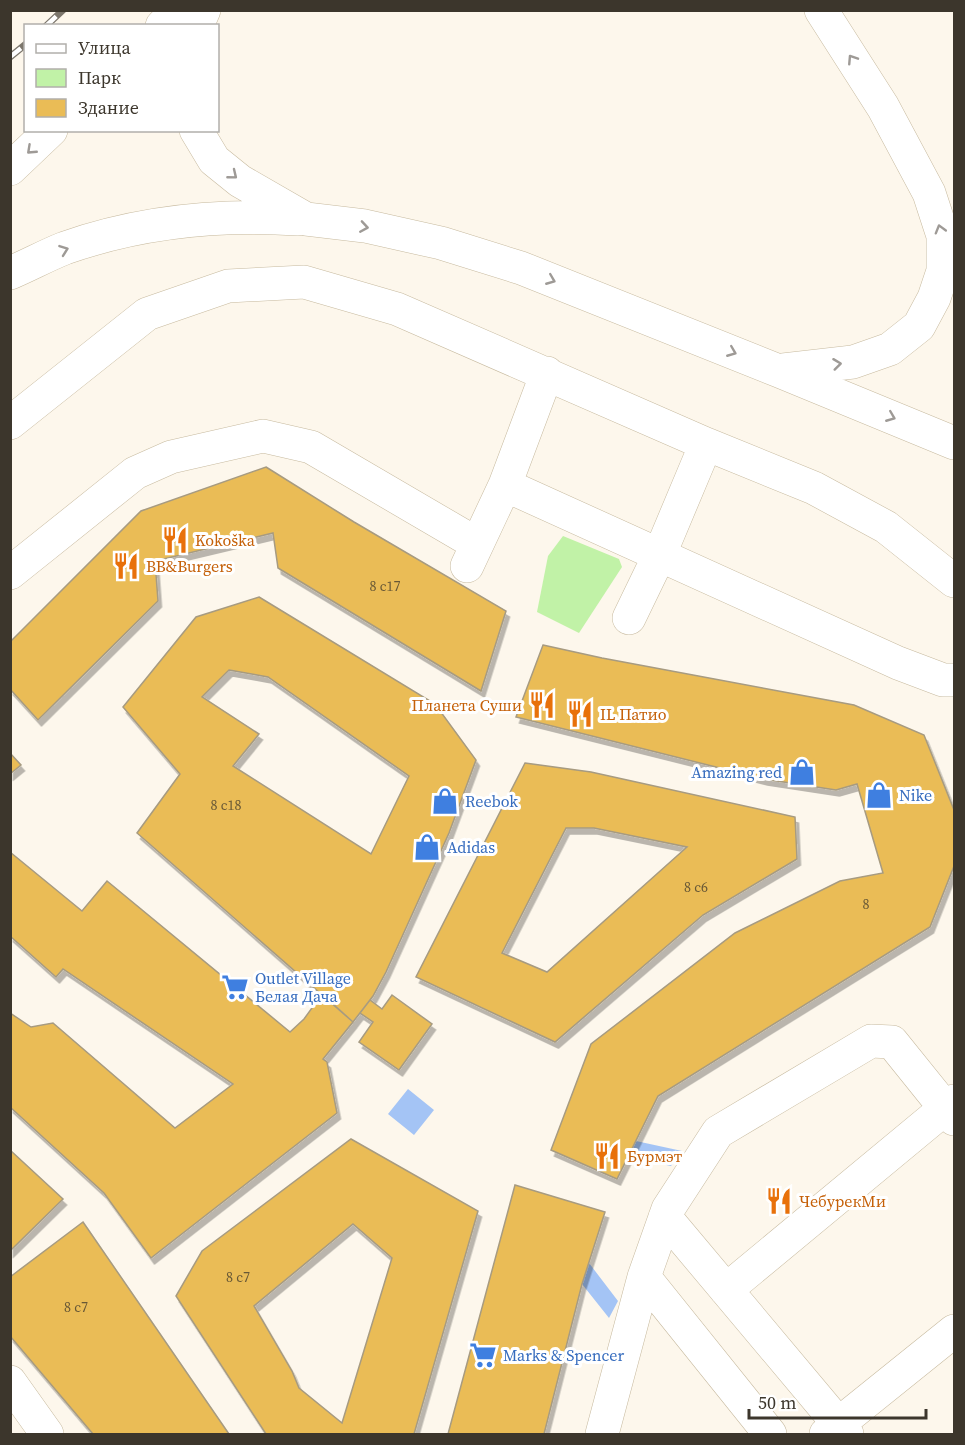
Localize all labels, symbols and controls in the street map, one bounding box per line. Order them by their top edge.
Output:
legend [24,24,219,132]
text: Улица [78,35,131,60]
one-way arrow [848,55,860,65]
text: Парк [78,65,121,90]
text: Здание [78,95,139,120]
one-way arrow [27,142,38,153]
one-way arrow [226,168,237,179]
one-way arrow [359,220,368,232]
one-way arrow [935,224,947,235]
one-way arrow [58,244,69,257]
one-way arrow [544,273,555,285]
one-way arrow [726,345,737,357]
one-way arrow [833,358,842,370]
one-way arrow [885,410,896,422]
restaurant icon: Kokoška [160,525,190,555]
place label: Kokoška [195,529,256,551]
restaurant icon: BB&Burgers [111,551,141,581]
place label: BB&Burgers [146,555,233,577]
house number: 8 с17 [369,576,401,596]
restaurant icon: Планета Суши [527,690,557,720]
place label: Планета Суши [412,694,522,716]
restaurant icon: IL Патио [565,699,595,729]
place label: IL Патио [600,703,667,725]
shop icon: Amazing red [787,757,817,787]
place label: Amazing red [691,761,782,783]
shop icon: Nike [864,780,894,810]
place label: Nike [899,784,932,806]
shop icon: Reebok [430,786,460,816]
place label: Reebok [465,790,518,812]
house number: 8 с18 [210,795,242,815]
shop icon: Adidas [412,832,442,862]
place label: Adidas [447,836,495,858]
house number: 8 c6 [684,877,708,897]
house number: 8 [863,894,870,914]
place label: Outlet Village Белая Дача [255,967,351,1007]
supermarket icon: Outlet Village Белая Дача [220,972,250,1002]
restaurant icon: Бурмэт [592,1141,622,1171]
place label: Бурмэт [627,1145,683,1167]
restaurant icon: ЧебурекМи [764,1186,794,1216]
place label: ЧебурекМи [799,1190,886,1212]
house number: 8 с7 [226,1267,250,1287]
house number: 8 с7 [64,1297,88,1317]
supermarket icon: Marks & Spencer [468,1340,498,1370]
place label: Marks & Spencer [503,1344,624,1366]
scale bar [749,1382,926,1420]
text: 50 m [758,1390,796,1415]

